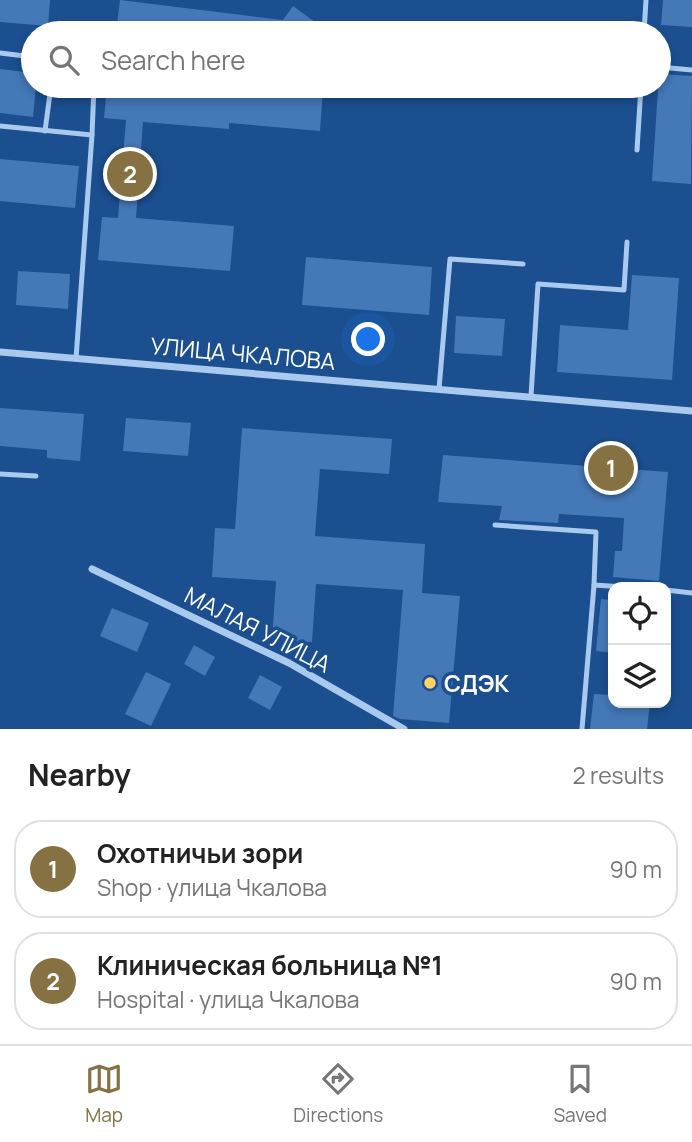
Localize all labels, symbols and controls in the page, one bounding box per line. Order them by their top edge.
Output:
search box [21,21,671,98]
icon: search [45,41,83,79]
text: Search here [101,42,246,78]
pin: 2 [107,148,153,200]
your location [351,322,385,356]
street label: УЛИЦА ЧКАЛОВА [149,329,337,377]
pin: 1 [588,442,634,494]
street label: МАЛАЯ УЛИЦА [179,578,337,680]
map controls [608,582,671,708]
button: locate [608,582,671,645]
button: layers [608,645,671,708]
place label: СДЭК [444,667,509,699]
marker: СДЭК [422,675,438,691]
text: Nearby [28,754,131,795]
text: 2 results [572,759,664,791]
text: Охотничьи зори [97,835,303,871]
text: 1 [48,853,58,885]
text: 90 m [610,853,662,885]
text: Shop · улица Чкалова [97,871,327,903]
text: Клиническая больница №1 [97,947,443,983]
text: 2 [46,965,60,997]
text: 90 m [610,965,662,997]
text: Hospital · улица Чкалова [97,983,360,1015]
tab: Map [85,1060,123,1128]
tab: Directions [293,1060,383,1128]
tab: Saved [553,1060,607,1128]

